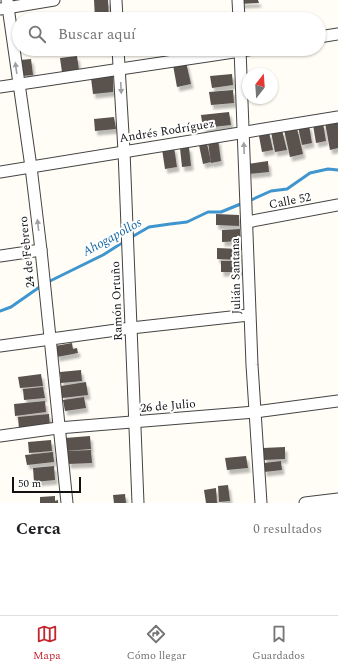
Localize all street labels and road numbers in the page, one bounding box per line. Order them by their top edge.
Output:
street label: Andrés Rodríguez [118,114,216,148]
street label: Calle 52 [267,188,313,214]
street label: 24 de Febrero [14,215,40,289]
street label: Julián Santana [226,237,246,315]
street label: Ramón Ortuño [106,261,128,341]
street label: 26 de Julio [139,394,197,418]

